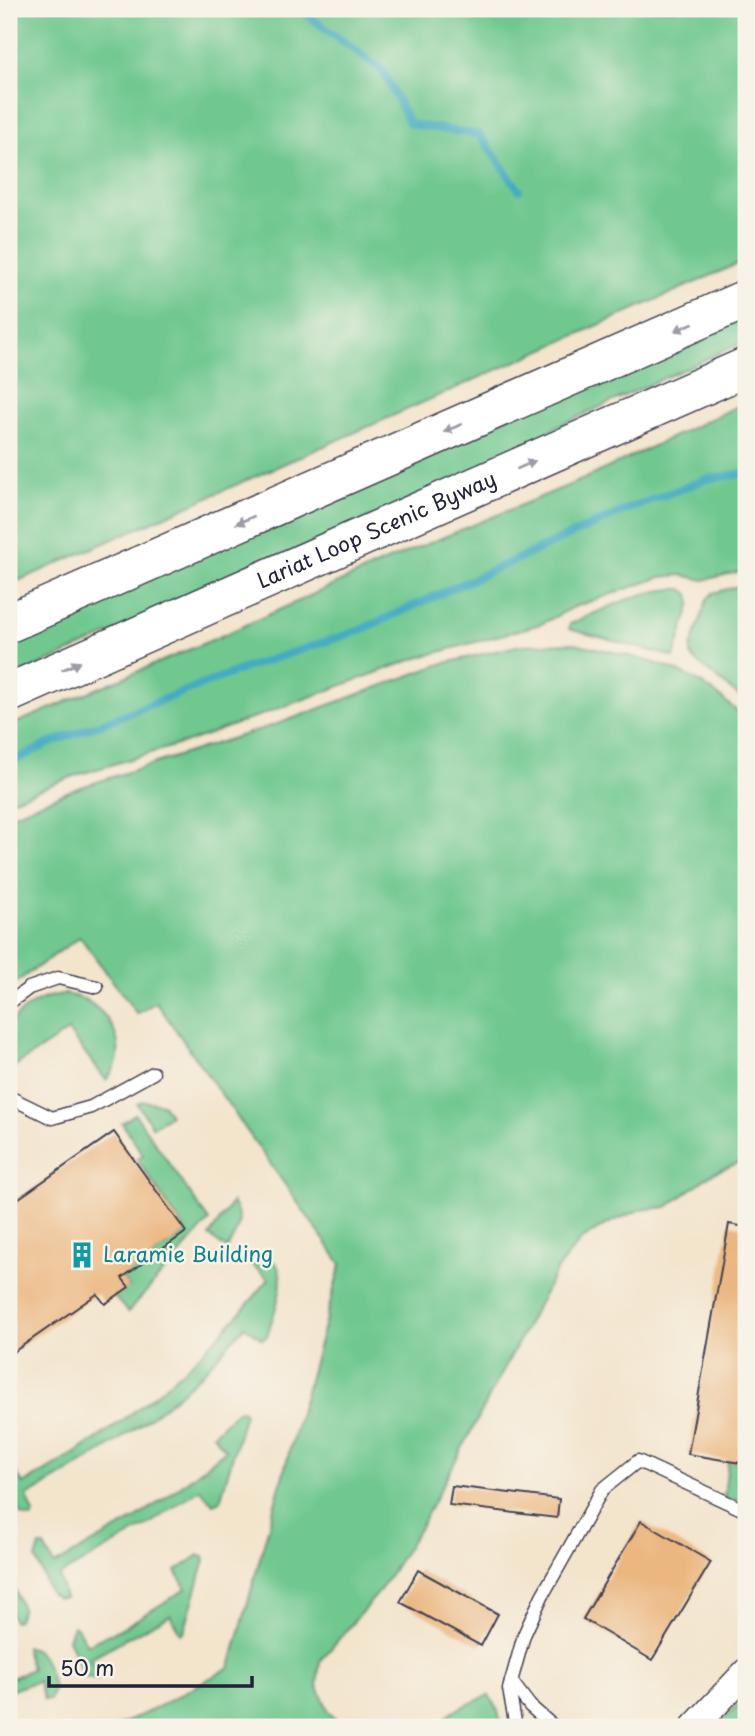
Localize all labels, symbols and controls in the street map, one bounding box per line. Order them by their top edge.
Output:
one-way arrow [674,321,694,333]
one-way arrow [443,422,463,434]
one-way arrow [516,459,536,471]
street label: Lariat Loop Scenic Byway [251,462,501,596]
one-way arrow [235,514,255,526]
one-way arrow [61,660,81,672]
place label: Laramie Building [103,1237,273,1269]
building icon: Laramie Building [67,1240,97,1270]
scale bar [49,1645,252,1689]
text: 50 m [60,1651,114,1683]

